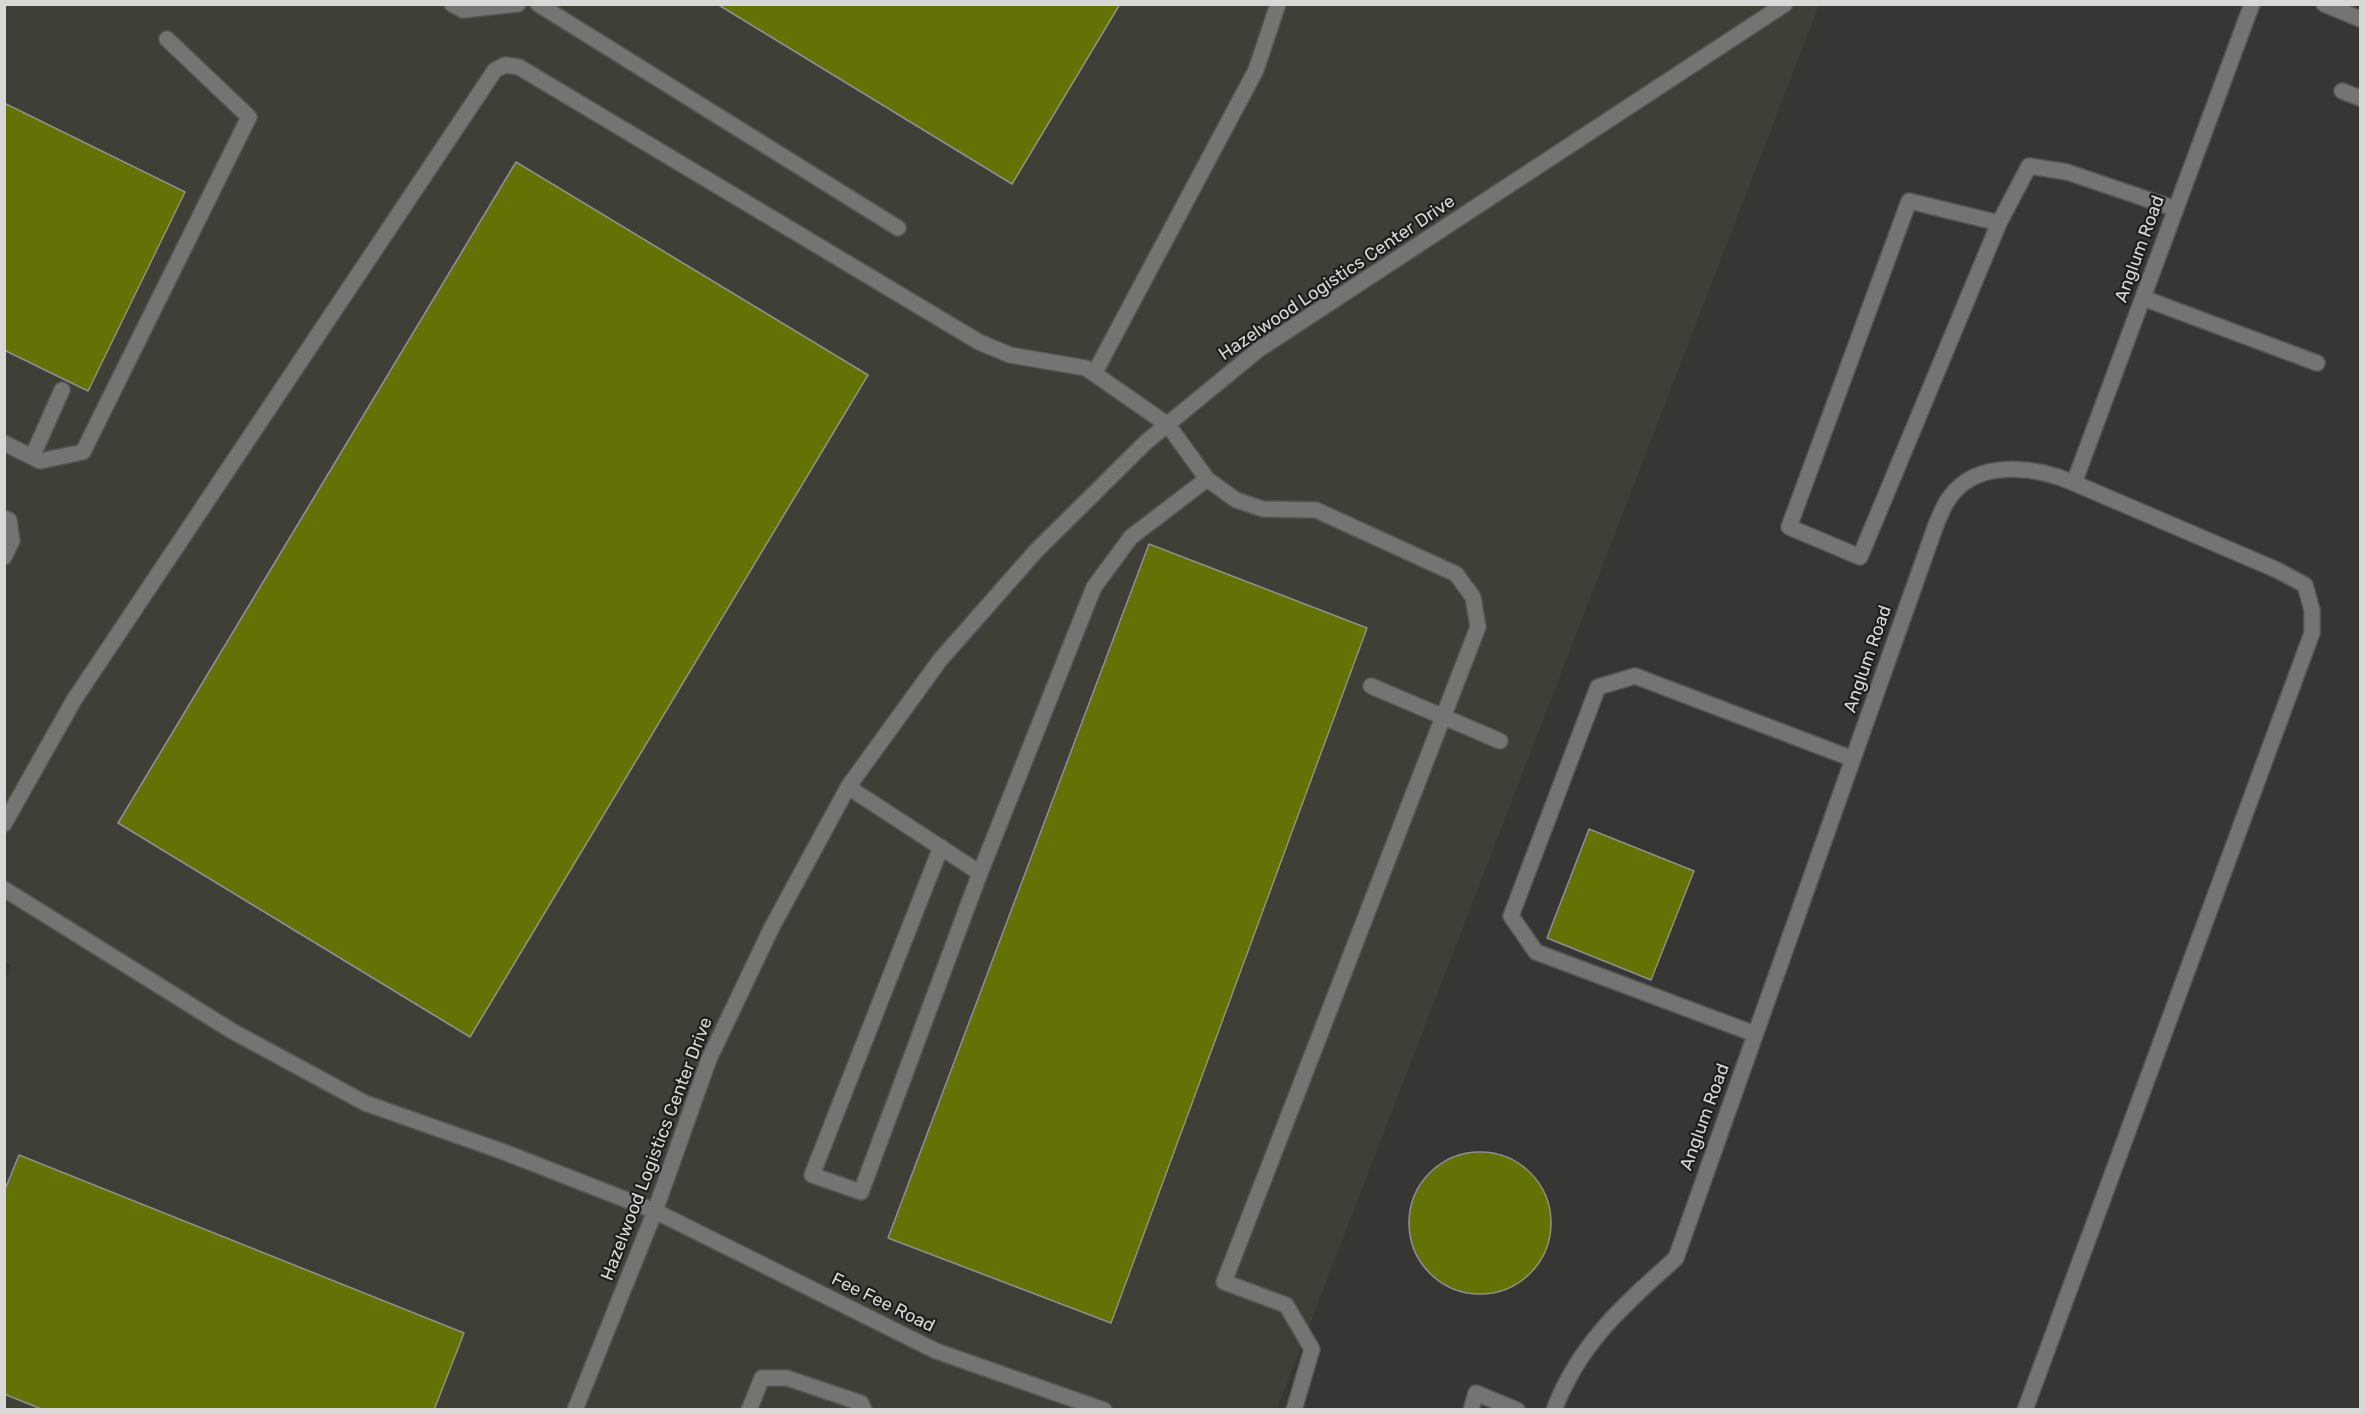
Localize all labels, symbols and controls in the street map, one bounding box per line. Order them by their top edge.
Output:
street label: Hazelwood Logistics Center Drive [1215,191,1459,365]
street label: Anglum Road [2111,193,2169,305]
street label: Anglum Road [1840,603,1896,715]
street label: Hazelwood Logistics Center Drive [597,1014,717,1284]
street label: Anglum Road [1676,1061,1734,1173]
street label: Fee Fee Road [828,1269,938,1337]

